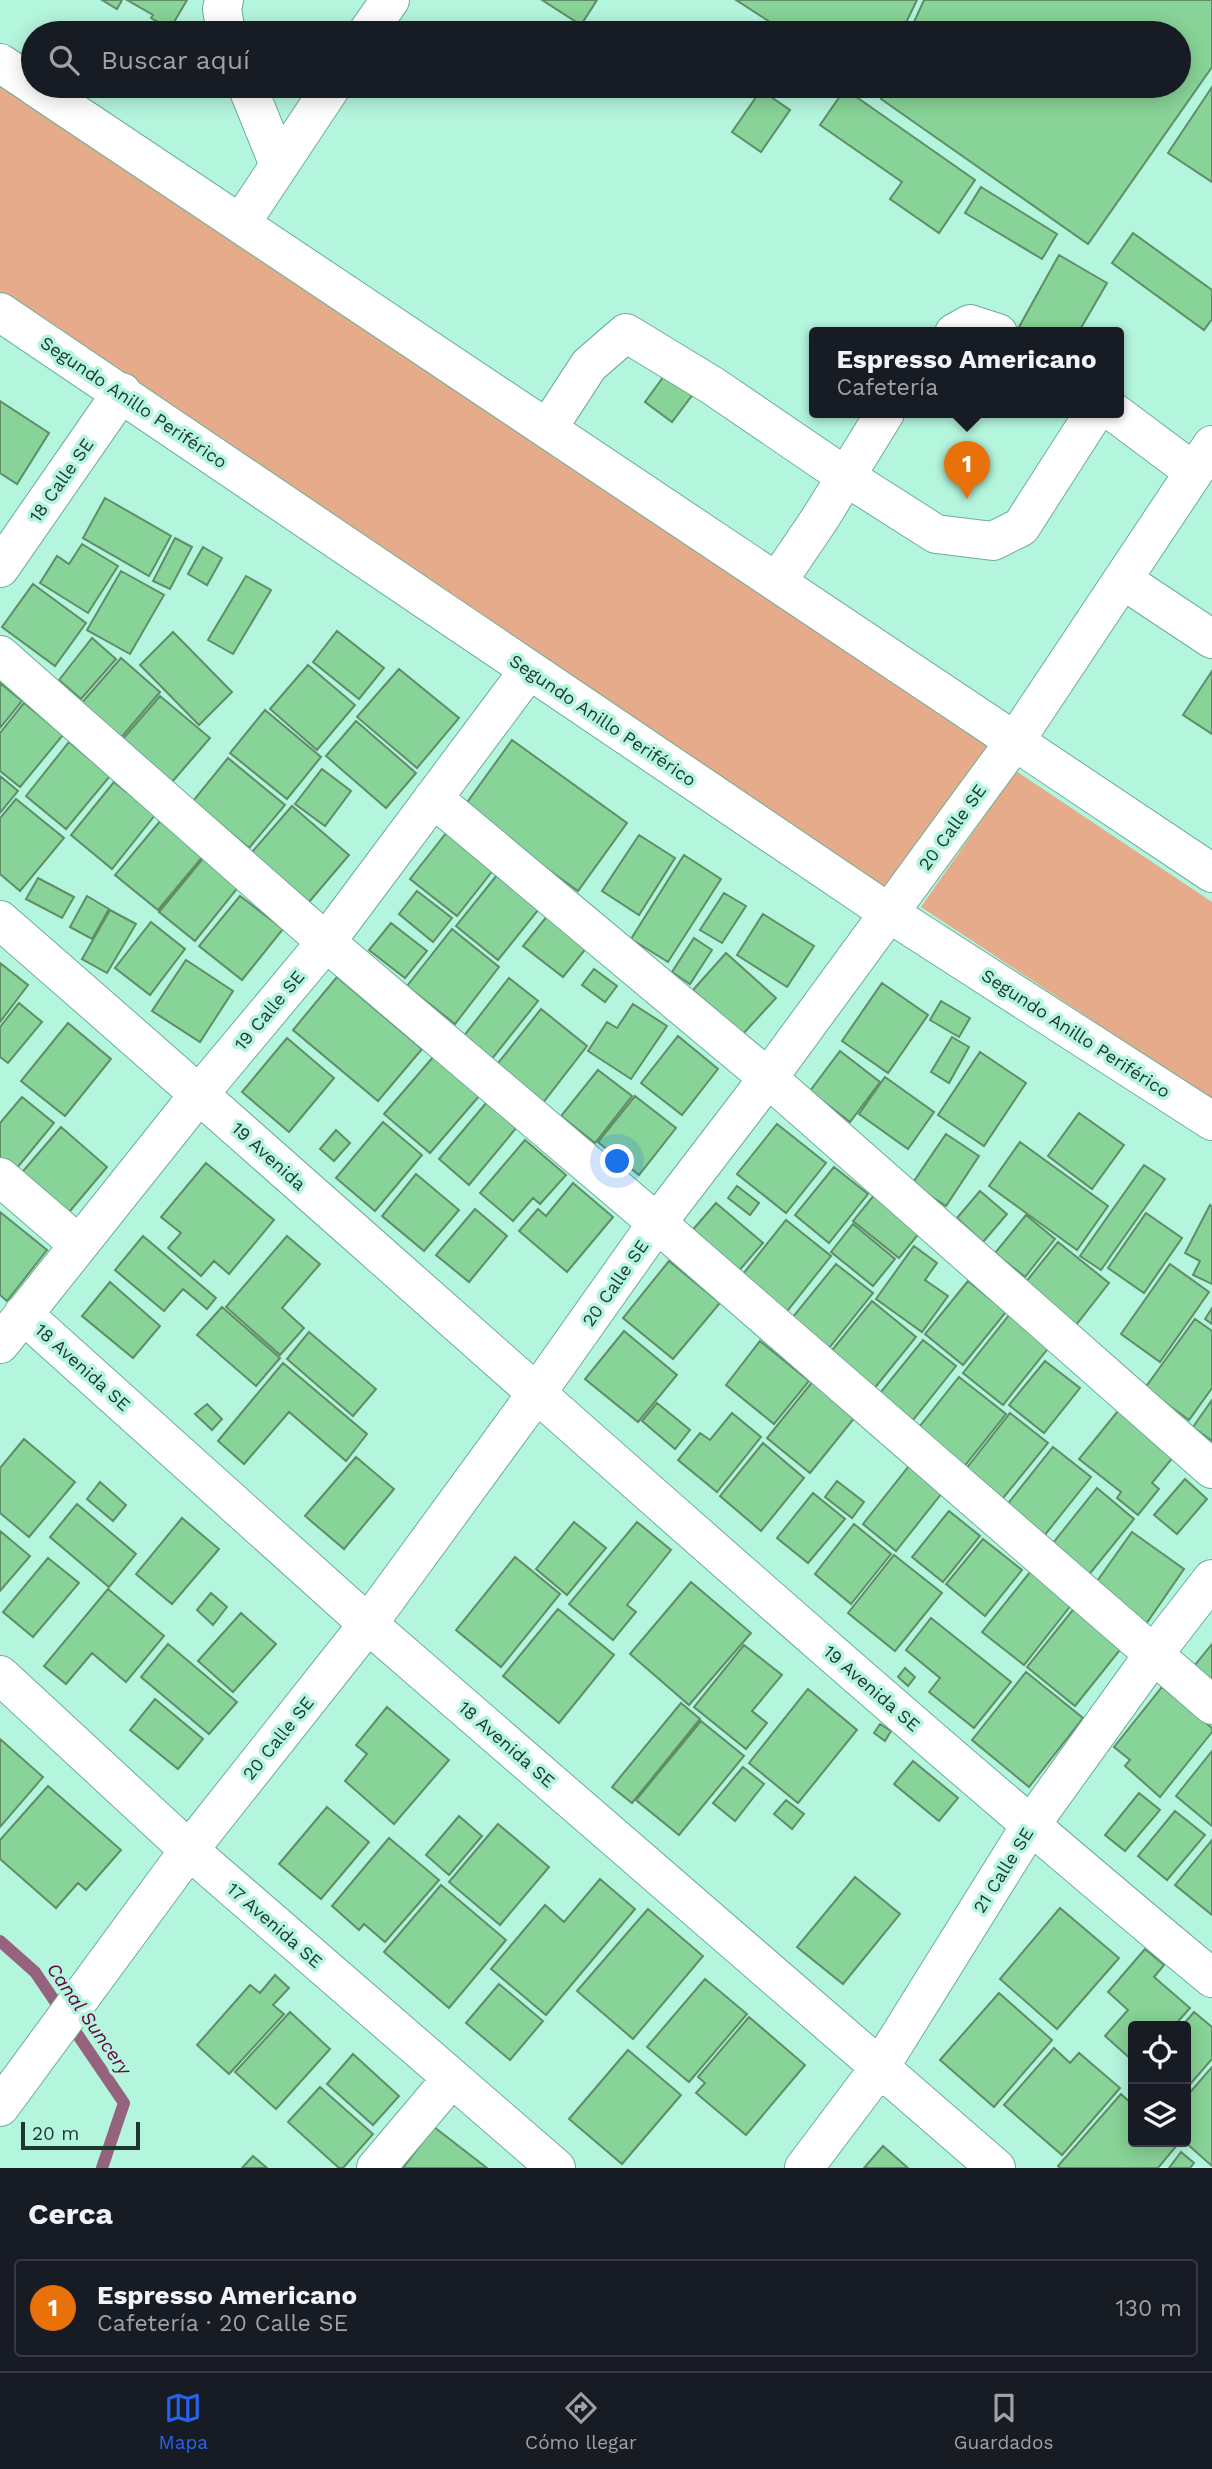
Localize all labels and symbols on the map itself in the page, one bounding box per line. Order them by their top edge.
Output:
street label: Segundo Anillo Periférico [37,332,231,472]
street label: 18 Calle SE [24,434,98,526]
pin: 1 [944,441,990,499]
street label: Segundo Anillo Periférico [506,650,700,790]
street label: 20 Calle SE [914,780,990,874]
street label: Segundo Anillo Periférico [978,964,1174,1102]
street label: 19 Calle SE [230,966,308,1054]
street label: 19 Avenida [228,1117,310,1195]
your location [600,1144,634,1178]
street label: 20 Calle SE [577,1236,653,1330]
street label: 18 Avenida SE [31,1319,135,1415]
street label: 19 Avenida SE [820,1640,924,1736]
street label: 20 Calle SE [238,1692,318,1784]
street label: 18 Avenida SE [455,1696,559,1792]
street label: 21 Calle SE [968,1823,1038,1917]
street label: 17 Avenida SE [223,1878,327,1972]
water label: Canal Suncery [42,1959,137,2081]
scale bar [21,2119,140,2151]

